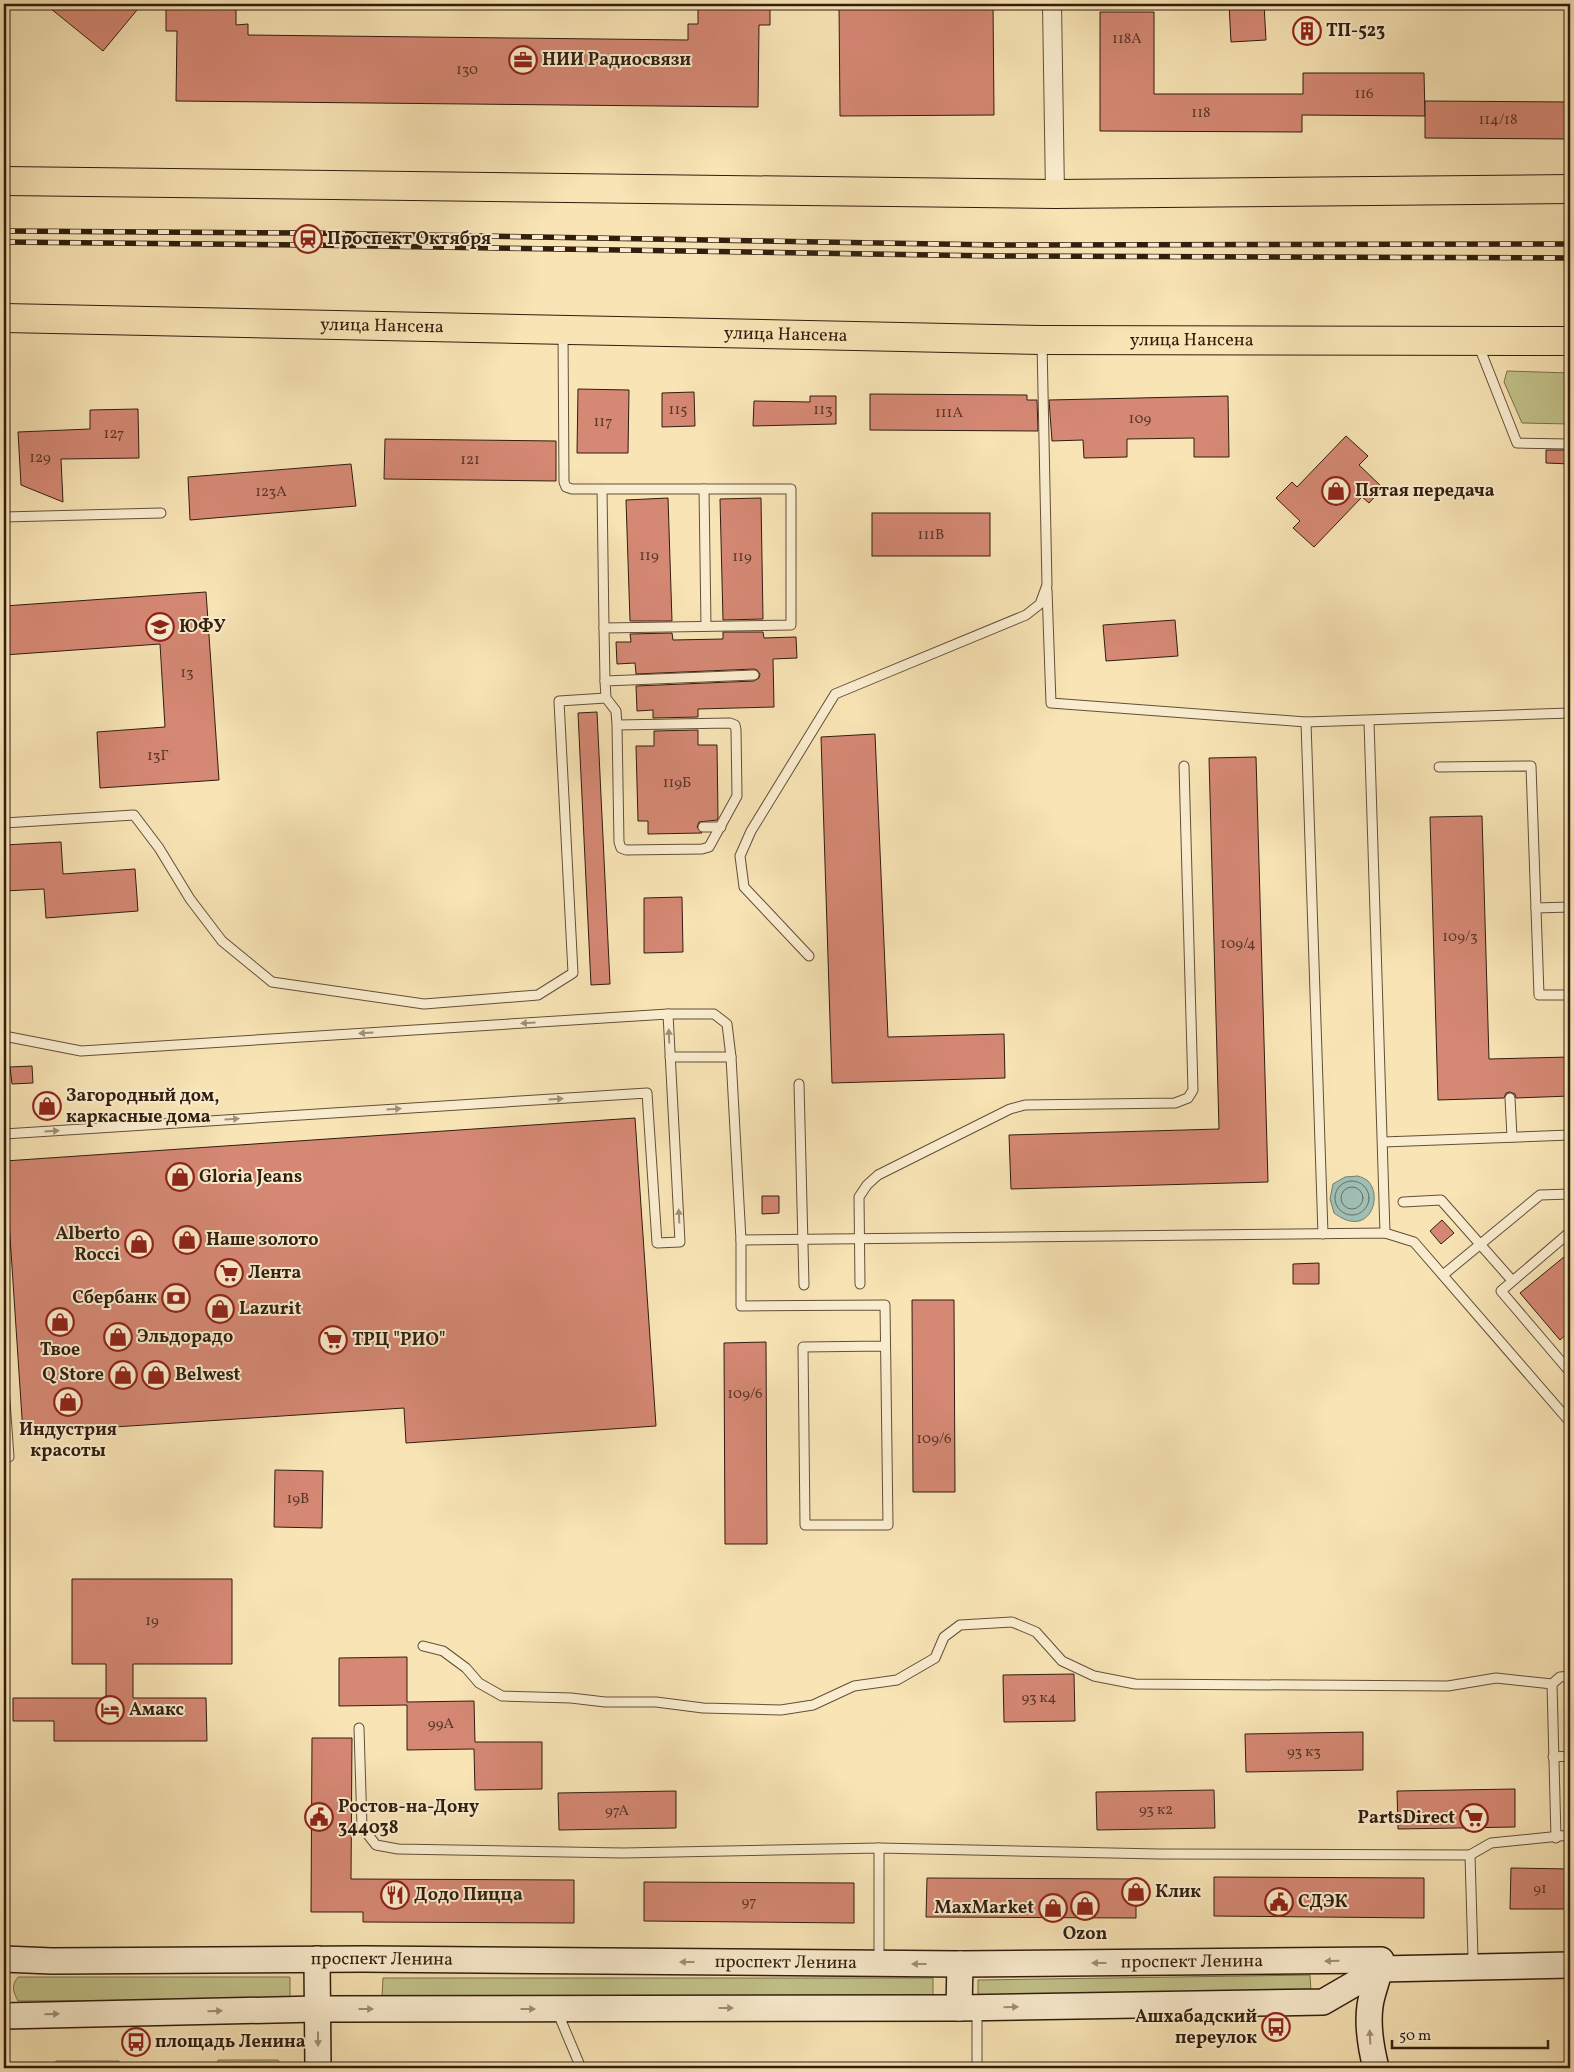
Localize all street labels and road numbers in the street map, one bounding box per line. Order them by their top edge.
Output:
street label: улица Нансена [320,312,444,340]
street label: улица Нансена [724,321,848,348]
street label: улица Нансена [1130,328,1254,353]
street label: проспект Ленина [311,1946,453,1972]
street label: проспект Ленина [715,1949,857,1976]
street label: проспект Ленина [1121,1949,1263,1975]

